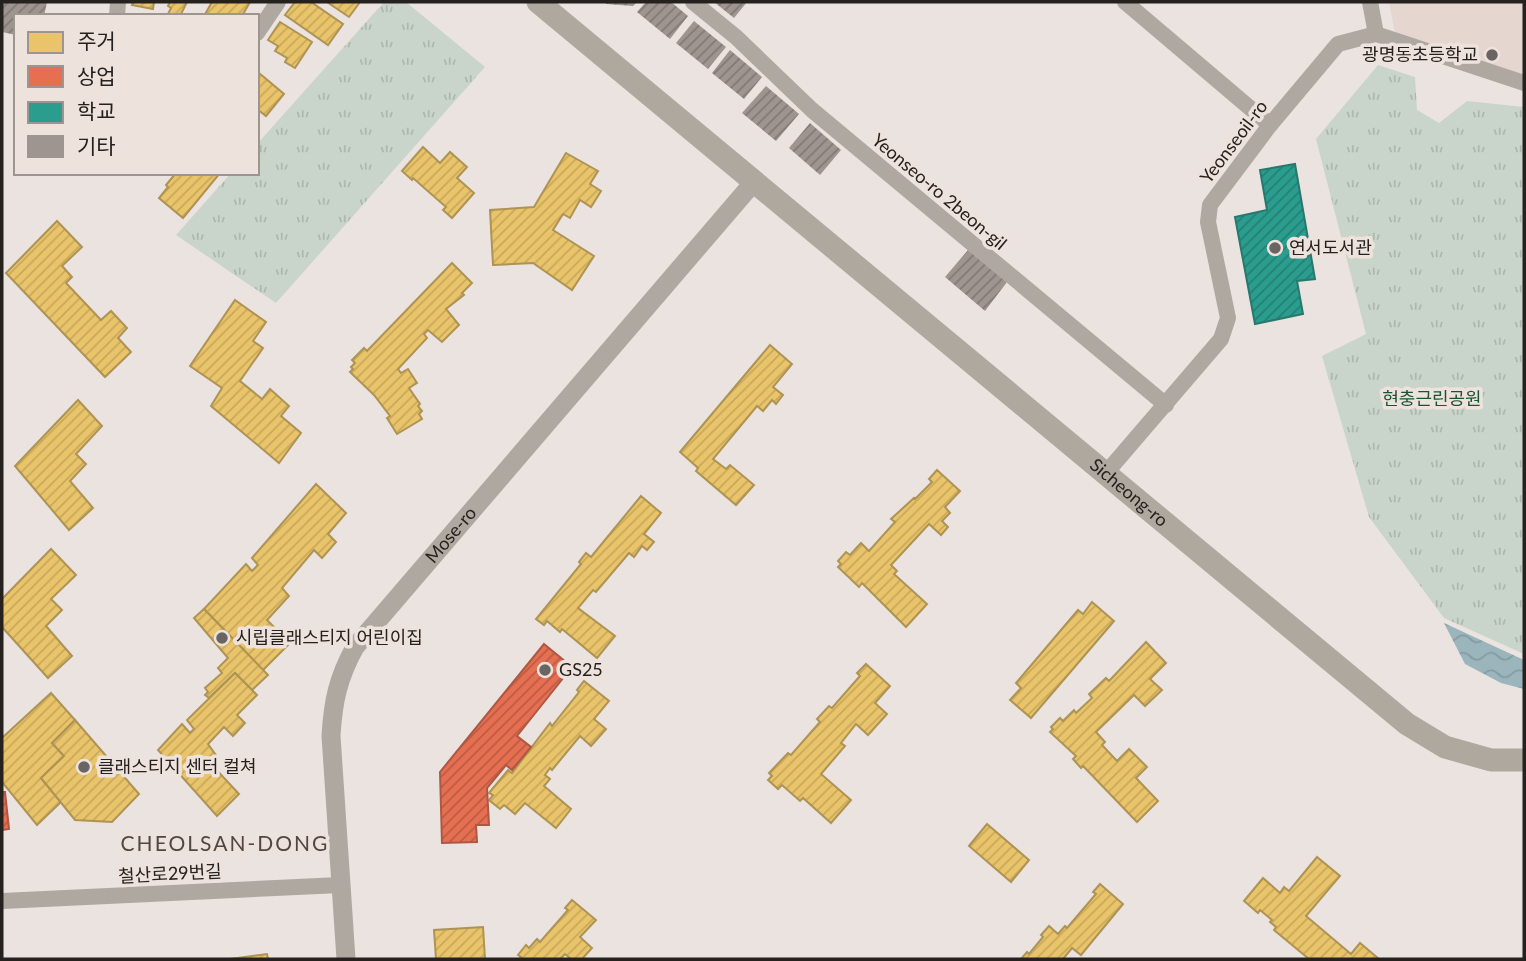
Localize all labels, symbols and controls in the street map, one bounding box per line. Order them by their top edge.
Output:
legend [14,14,259,175]
text: 주거 [77,28,116,53]
place label: 광명동초등학교 [1362,43,1478,65]
marker: 광명동초등학교 [1484,47,1500,63]
text: 상업 [77,63,116,88]
street label: Yeonseoil-ro [1195,96,1272,187]
text: 학교 [77,98,116,123]
street label: Yeonseo-ro 2beon-gil [868,128,1011,254]
text: 기타 [77,133,116,158]
place label: 연서도서관 [1289,236,1372,258]
marker: 연서도서관 [1267,240,1283,256]
park label: 현충근린공원 [1382,387,1482,409]
street label: Sicheong-ro [1086,453,1173,531]
street label: Mose-ro [420,502,480,567]
place label: 시립클래스티지 어린이집 [236,626,423,648]
marker: 시립클래스티지 어린이집 [214,630,230,646]
place label: GS25 [559,658,603,680]
marker: GS25 [537,662,553,678]
place label: 클래스티지 센터 컬쳐 [98,755,256,777]
marker: 클래스티지 센터 컬쳐 [76,759,92,775]
district label: CHEOLSAN-DONG [121,830,329,855]
street label: 철산로29번길 [118,859,222,887]

